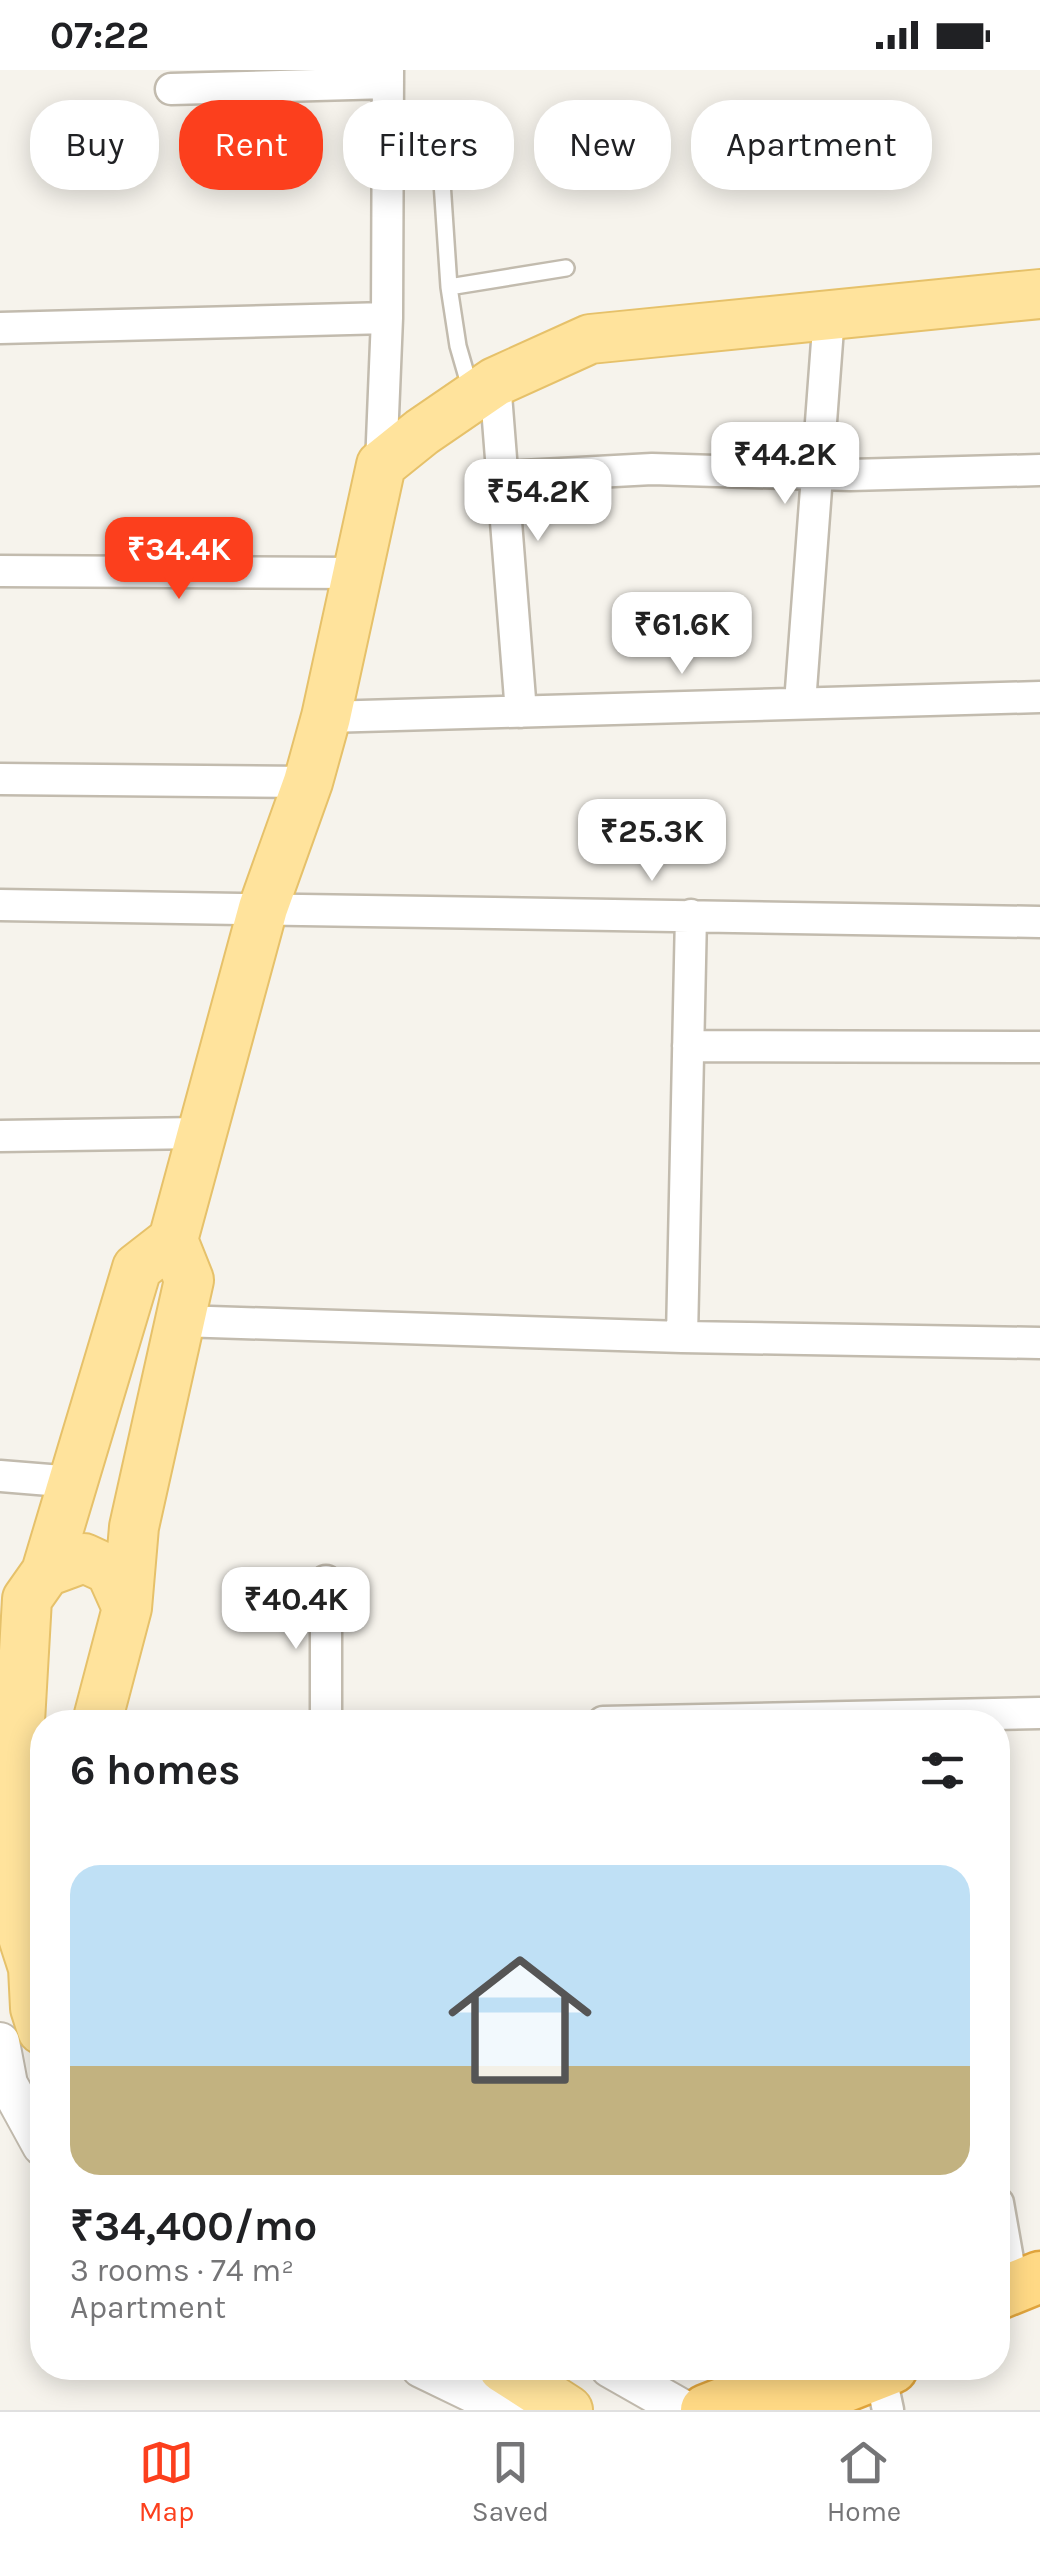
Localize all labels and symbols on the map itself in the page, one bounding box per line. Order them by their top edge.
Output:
pin: ₹44.2K [704,422,866,507]
pin: ₹54.2K [457,459,619,544]
pin: ₹34.4K [98,517,260,602]
pin: ₹61.6K [601,592,763,677]
pin: ₹25.3K [571,799,733,884]
pin: ₹40.4K [215,1567,377,1652]

